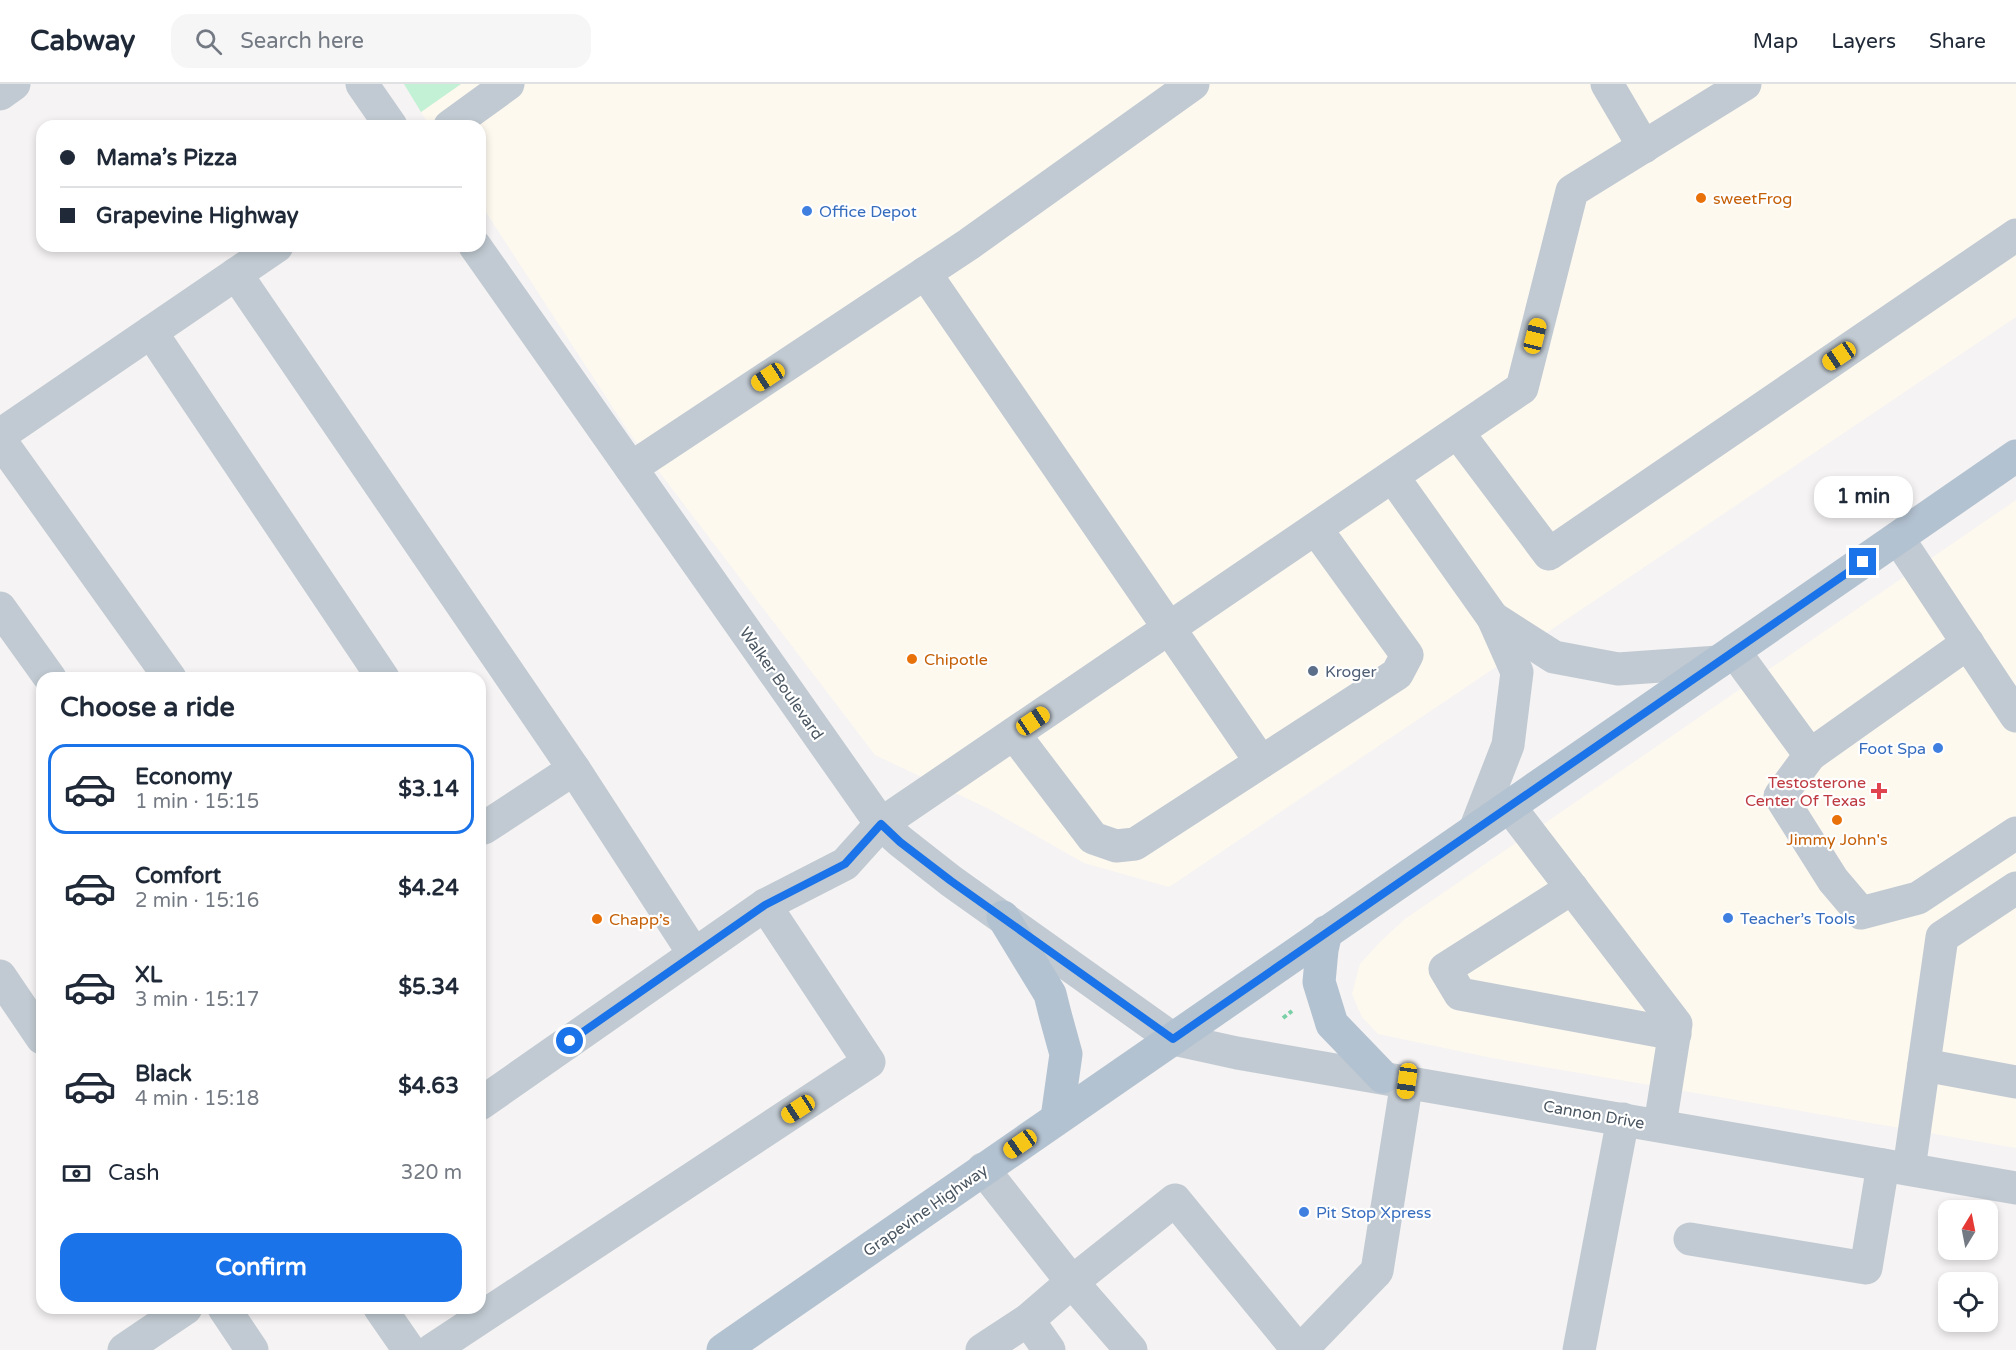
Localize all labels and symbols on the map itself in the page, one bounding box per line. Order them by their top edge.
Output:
place label: sweetFrog [1713,189,1792,209]
marker: sweetFrog [1694,191,1708,205]
place label: Office Depot [819,202,917,222]
marker: Office Depot [800,204,814,218]
car [1522,316,1548,356]
car [1819,338,1859,374]
car [748,360,788,394]
callout: 1 min [1814,475,1912,517]
route end [1849,548,1876,575]
street label: Walker Boulevard [735,623,828,744]
place label: Chipotle [924,650,988,670]
marker: Chipotle [905,652,919,666]
place label: Kroger [1325,662,1377,682]
marker: Kroger [1306,664,1320,678]
car [1013,703,1053,739]
place label: Foot Spa [1858,739,1926,759]
marker: Foot Spa [1931,741,1945,755]
place label: Testosterone Center Of Texas [1745,773,1866,811]
marker: Testosterone Center Of Texas [1870,782,1888,800]
marker: Jimmy John's [1830,813,1844,827]
place label: Jimmy John's [1786,830,1888,850]
place label: Teacher’s Tools [1740,909,1855,929]
place label: Chapp’s [609,910,670,930]
marker: Teacher’s Tools [1721,911,1735,925]
marker: Chapp’s [590,912,604,926]
route start [556,1027,583,1054]
car [1396,1062,1418,1100]
car [778,1092,818,1126]
street label: Cannon Drive [1542,1096,1646,1134]
car [1000,1126,1040,1162]
street label: Grapevine Highway [859,1160,992,1261]
north arrow [1938,1200,1998,1260]
place label: Pit Stop Xpress [1316,1203,1431,1223]
marker: Pit Stop Xpress [1297,1205,1311,1219]

